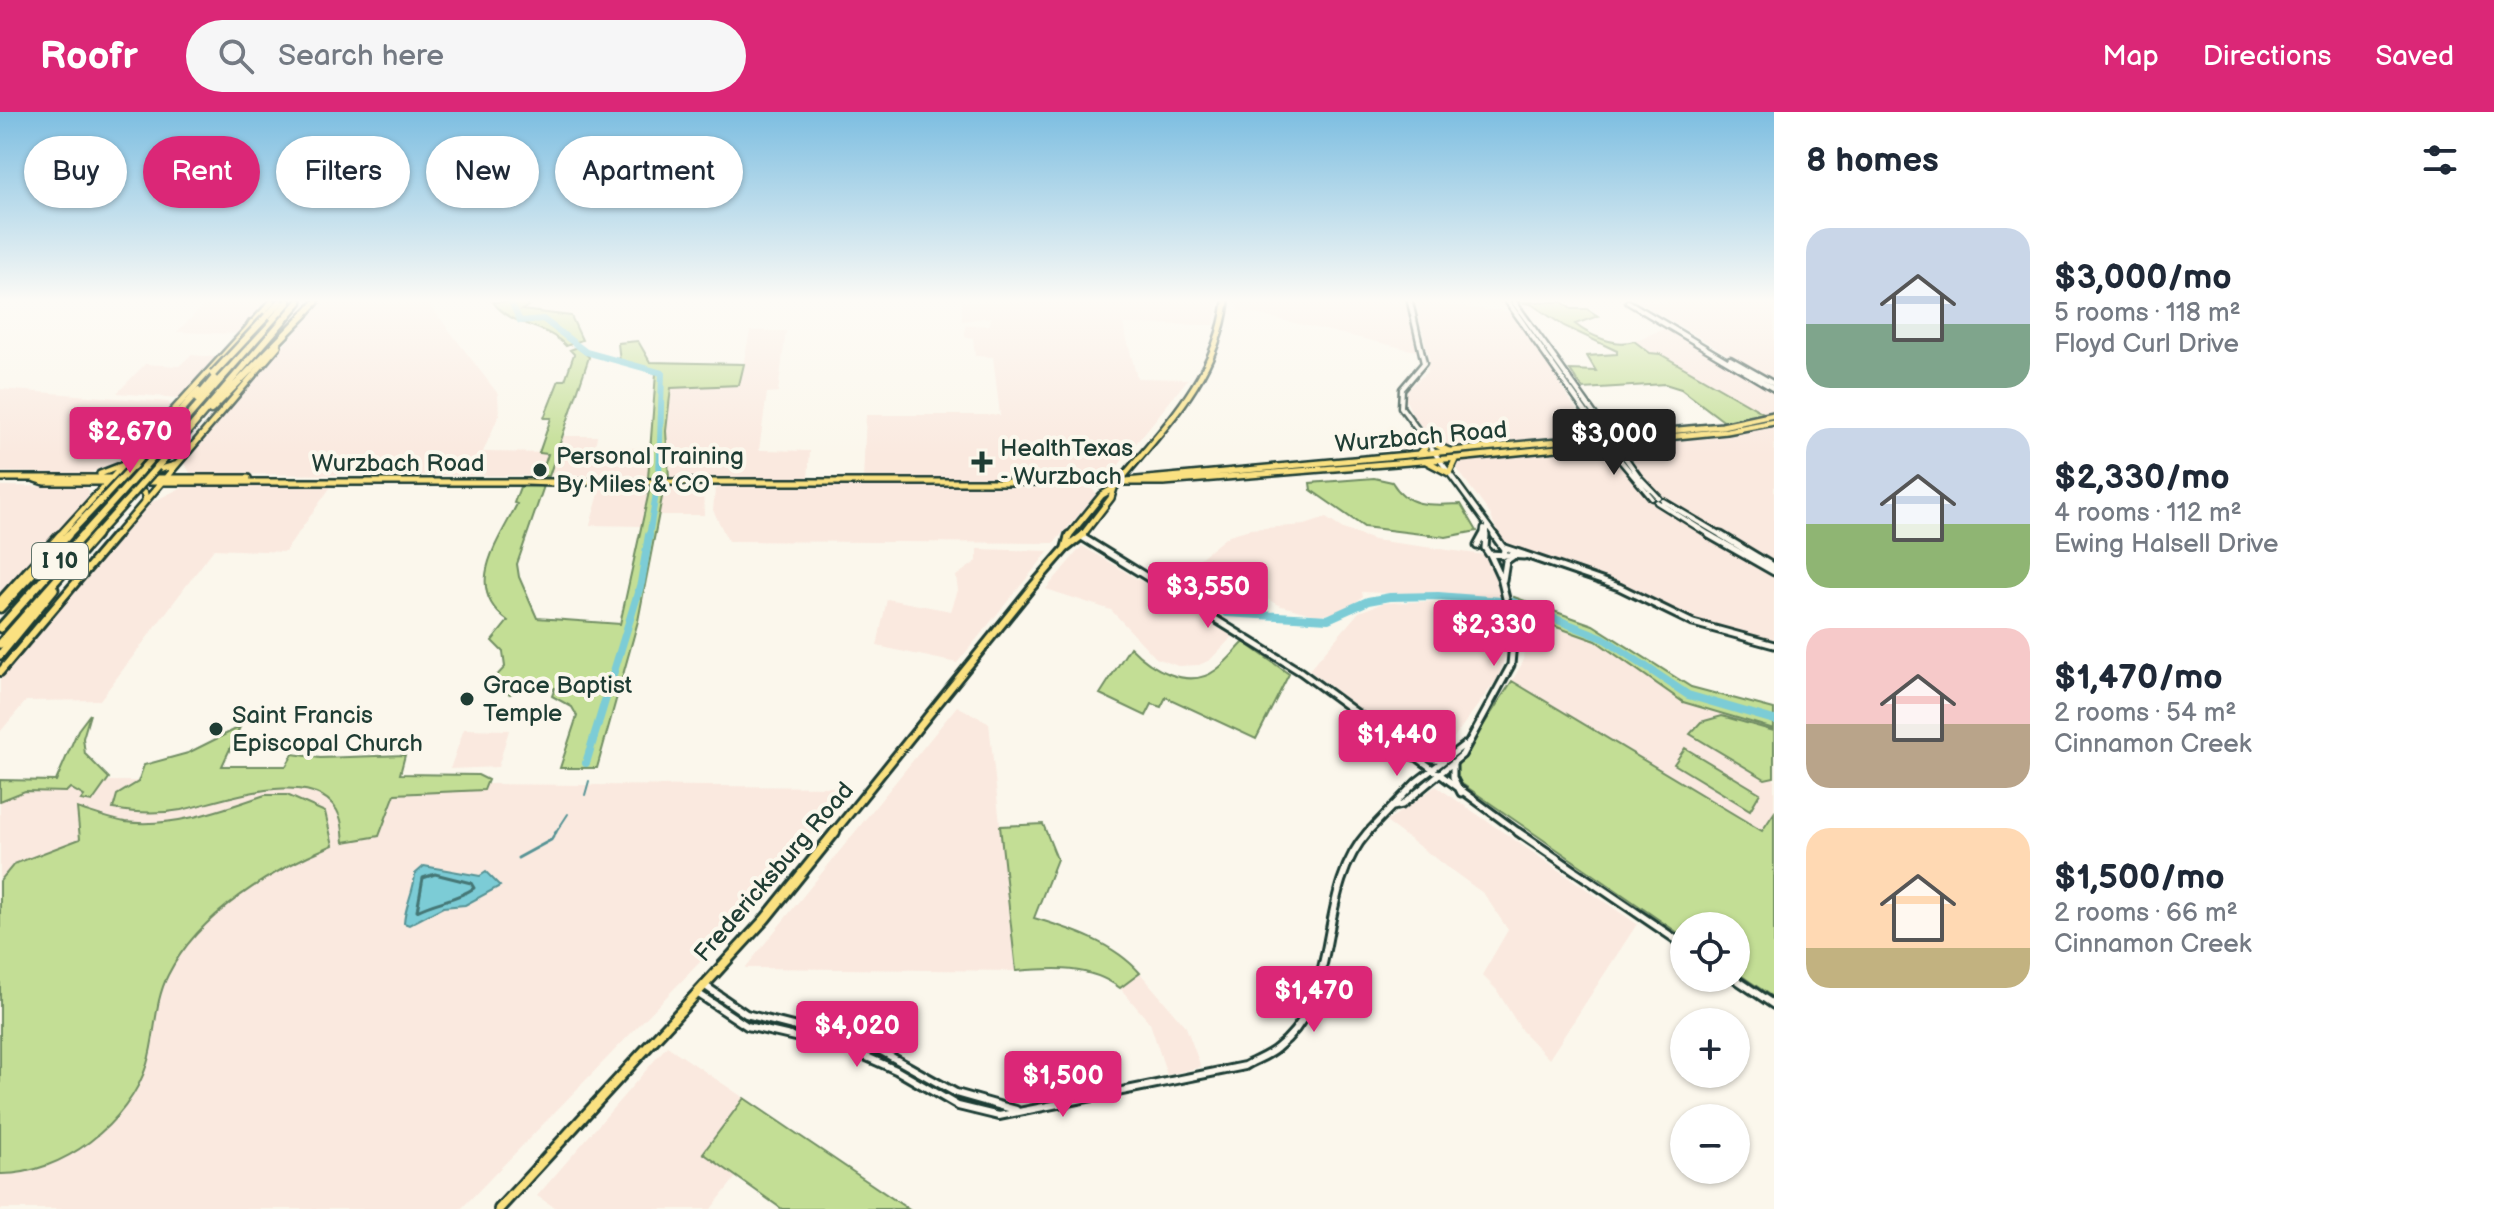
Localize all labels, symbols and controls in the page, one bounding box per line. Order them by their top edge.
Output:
search box [186,20,746,92]
text: Roofr [40,34,138,79]
icon: search [214,34,258,78]
text: Search here [278,38,444,74]
text: Map [2102,40,2159,73]
text: Directions [2203,40,2331,73]
text: Saved [2375,40,2454,73]
chip: Buy [24,136,127,208]
chip: Rent [143,136,260,208]
chip: Filters [276,136,410,208]
chip: New [426,136,539,208]
chip: Apartment [555,136,743,208]
icon: filters [2418,138,2462,182]
text: 8 homes [1806,140,1939,181]
text: $3,000/mo [2054,257,2232,298]
icon: home [1870,260,1966,356]
text: 5 rooms · 118 m² [2054,298,2241,329]
text: Floyd Curl Drive [2054,329,2239,360]
pin: $2,670 [65,407,195,475]
pin: $3,000 [1549,409,1679,477]
street label: Wurzbach Road [1334,415,1508,459]
text: $2,670 [88,417,172,448]
text: $3,000 [1571,419,1657,450]
place label: HealthTexas - Wurzbach [1000,434,1133,491]
place label: Personal Training By Miles & CO [556,442,744,499]
street label: Wurzbach Road [312,449,484,478]
marker: HealthTexas - Wurzbach [971,451,993,473]
text: $2,330/mo [2054,457,2230,498]
icon: home [1870,460,1966,556]
marker: Personal Training By Miles & CO [531,461,549,479]
text: 4 rooms · 112 m² [2054,498,2242,529]
text: Ewing Halsell Drive [2054,529,2278,560]
road number: I 10 [32,543,88,579]
pin: $3,550 [1143,562,1273,630]
text: $3,550 [1166,572,1250,603]
pin: $2,330 [1429,600,1559,668]
text: $2,330 [1451,610,1537,641]
text: $1,470/mo [2054,657,2223,698]
icon: home [1870,660,1966,756]
place label: Grace Baptist Temple [483,671,633,728]
marker: Grace Baptist Temple [458,690,476,708]
text: 2 rooms · 54 m² [2054,698,2237,729]
place label: Saint Francis Episcopal Church [232,701,423,758]
pin: $1,440 [1332,710,1462,778]
marker: Saint Francis Episcopal Church [207,720,225,738]
text: $1,440 [1357,720,1437,751]
text: Cinnamon Creek [2054,729,2252,760]
street label: Fredericksburg Road [688,776,860,968]
text: $1,500/mo [2054,857,2225,898]
icon: home [1870,860,1966,956]
text: 2 rooms · 66 m² [2054,898,2238,929]
map controls [1670,912,1750,1184]
button: locate [1670,912,1750,992]
text: Cinnamon Creek [2054,929,2252,960]
pin: $1,470 [1249,966,1379,1034]
text: $1,470 [1274,976,1354,1007]
pin: $4,020 [792,1001,922,1069]
button: + [1670,1008,1750,1088]
text: $4,020 [814,1011,900,1042]
pin: $1,500 [998,1051,1128,1119]
text: $1,500 [1022,1061,1104,1092]
button: − [1670,1104,1750,1184]

